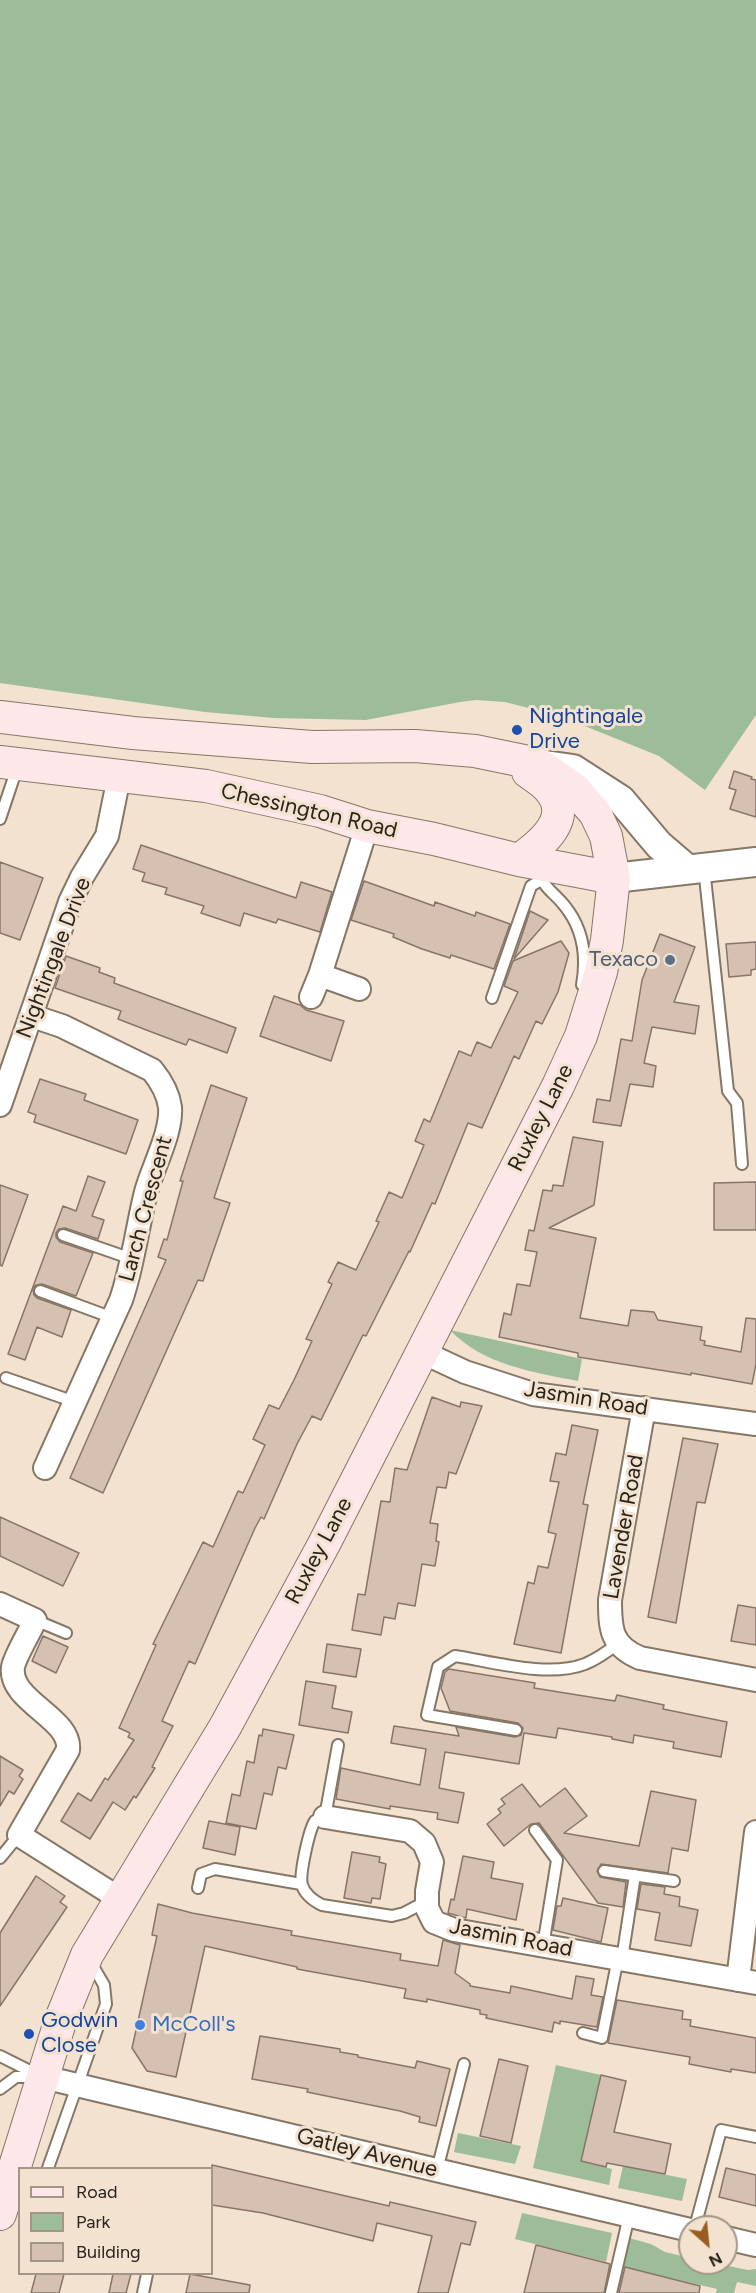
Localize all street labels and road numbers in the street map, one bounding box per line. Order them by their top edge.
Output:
street label: Chessington Road [218,778,400,844]
street label: Nightingale Drive [11,874,97,1042]
street label: Ruxley Lane [503,1060,579,1176]
street label: Larch Crescent [114,1133,178,1285]
street label: Jasmin Road [522,1376,650,1422]
street label: Lavender Road [598,1453,650,1601]
street label: Ruxley Lane [280,1493,358,1609]
street label: Jasmin Road [447,1913,575,1963]
street label: Gatley Avenue [294,2123,440,2183]

